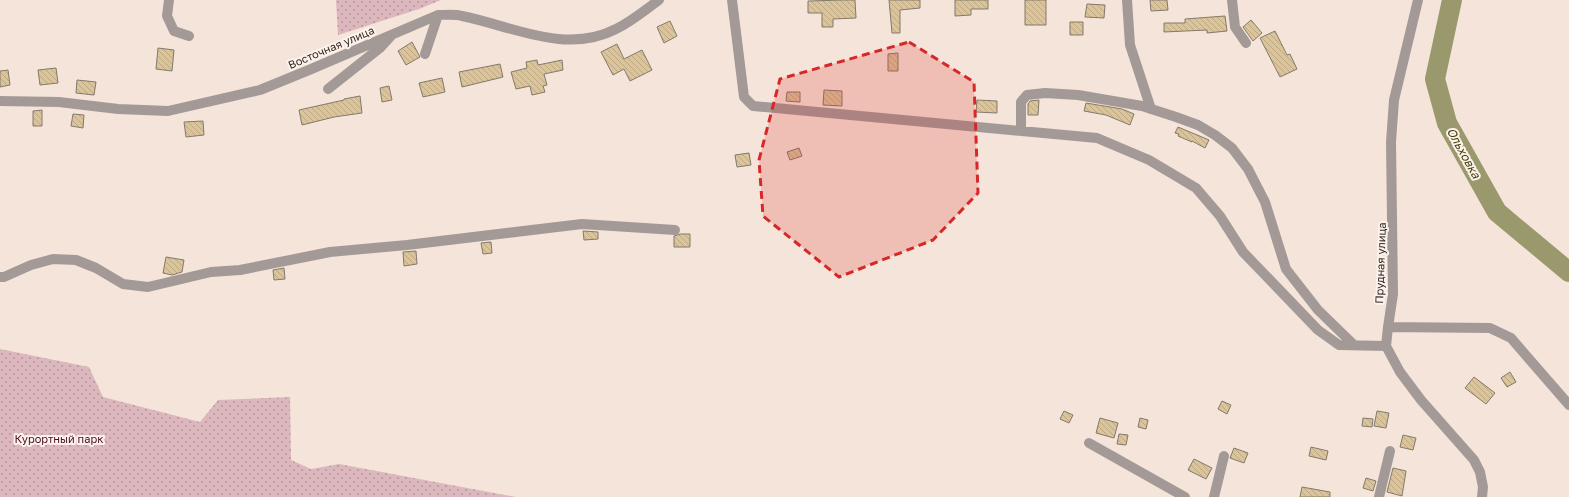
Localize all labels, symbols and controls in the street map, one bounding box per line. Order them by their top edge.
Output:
street label: Восточная улица [286,23,376,71]
water label: Ольховка [1444,125,1485,182]
street label: Прудная улица [1372,222,1388,304]
park label: Курортный парк [15,432,104,445]

